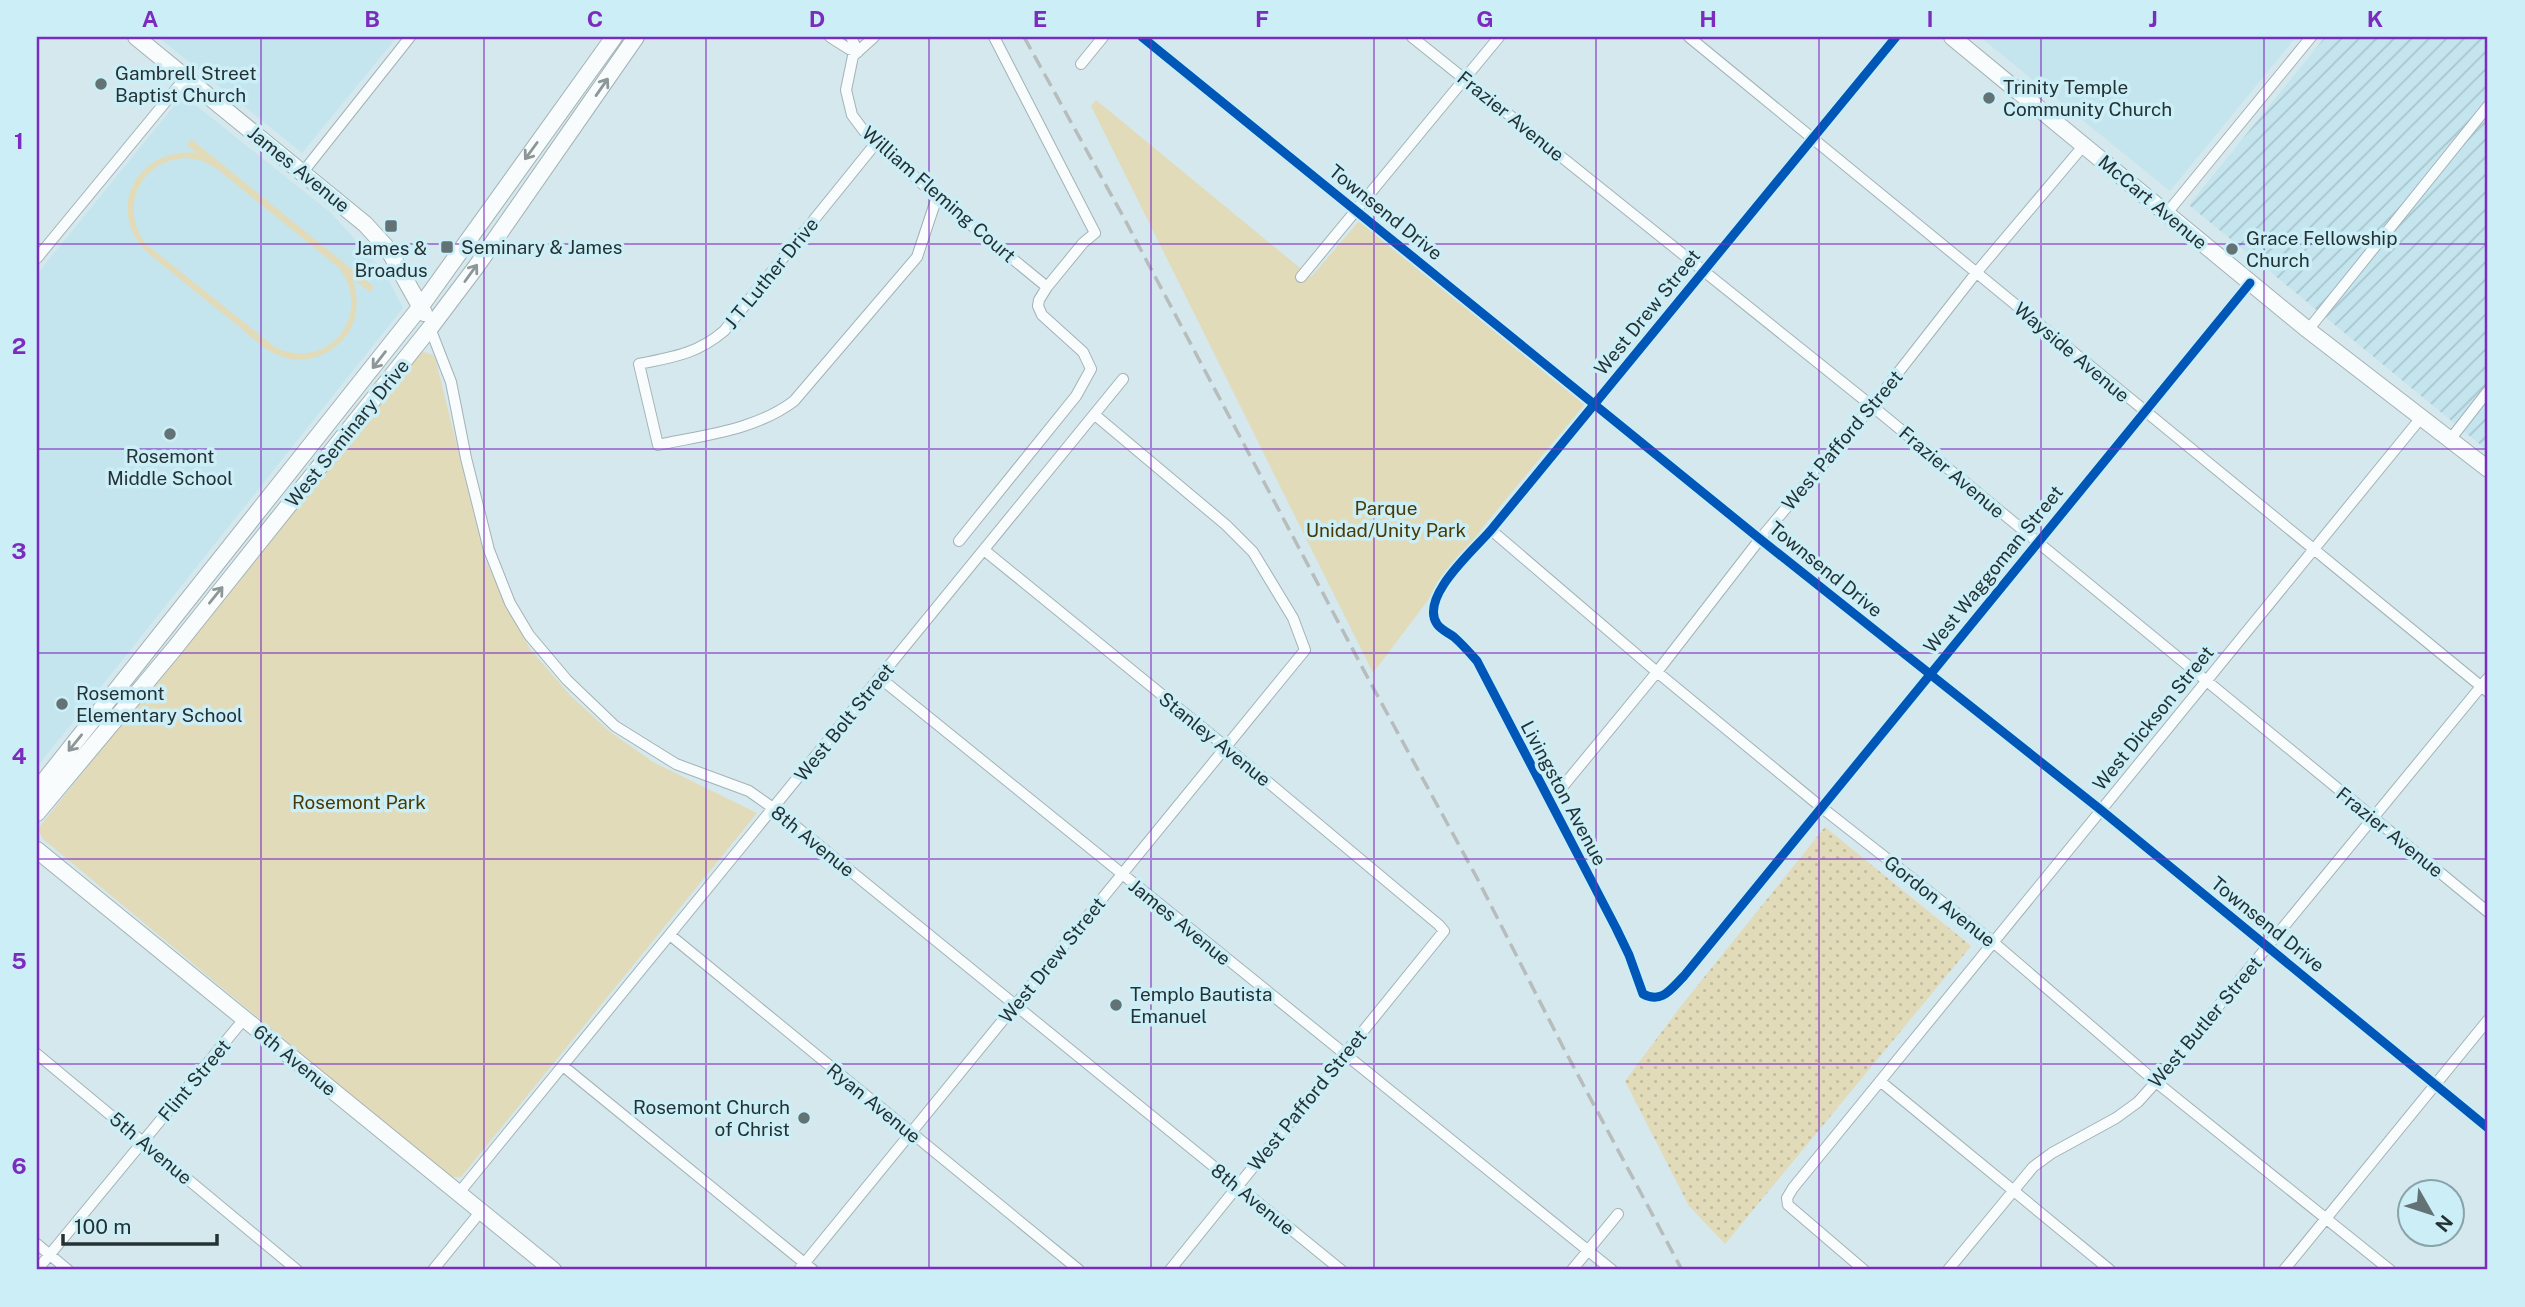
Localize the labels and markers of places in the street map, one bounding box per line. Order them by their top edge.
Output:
place label: Gambrell Street Baptist Church [115,62,257,106]
marker: Gambrell Street Baptist Church [93,76,109,92]
place label: Trinity Temple Community Church [2003,76,2172,120]
marker: Trinity Temple Community Church [1981,90,1997,106]
marker: James & Broadus [383,218,399,234]
place label: Grace Fellowship Church [2246,227,2398,271]
place label: Seminary & James [461,236,622,258]
place label: James & Broadus [354,237,428,281]
marker: Seminary & James [439,239,455,255]
marker: Grace Fellowship Church [2224,241,2240,257]
marker: Rosemont Middle School [162,426,178,442]
place label: Rosemont Middle School [107,445,233,489]
place label: Rosemont Elementary School [76,682,243,726]
marker: Rosemont Elementary School [54,696,70,712]
place label: Templo Bautista Emanuel [1130,983,1273,1027]
marker: Templo Bautista Emanuel [1108,997,1124,1013]
place label: Rosemont Church of Christ [633,1096,790,1140]
marker: Rosemont Church of Christ [796,1110,812,1126]

